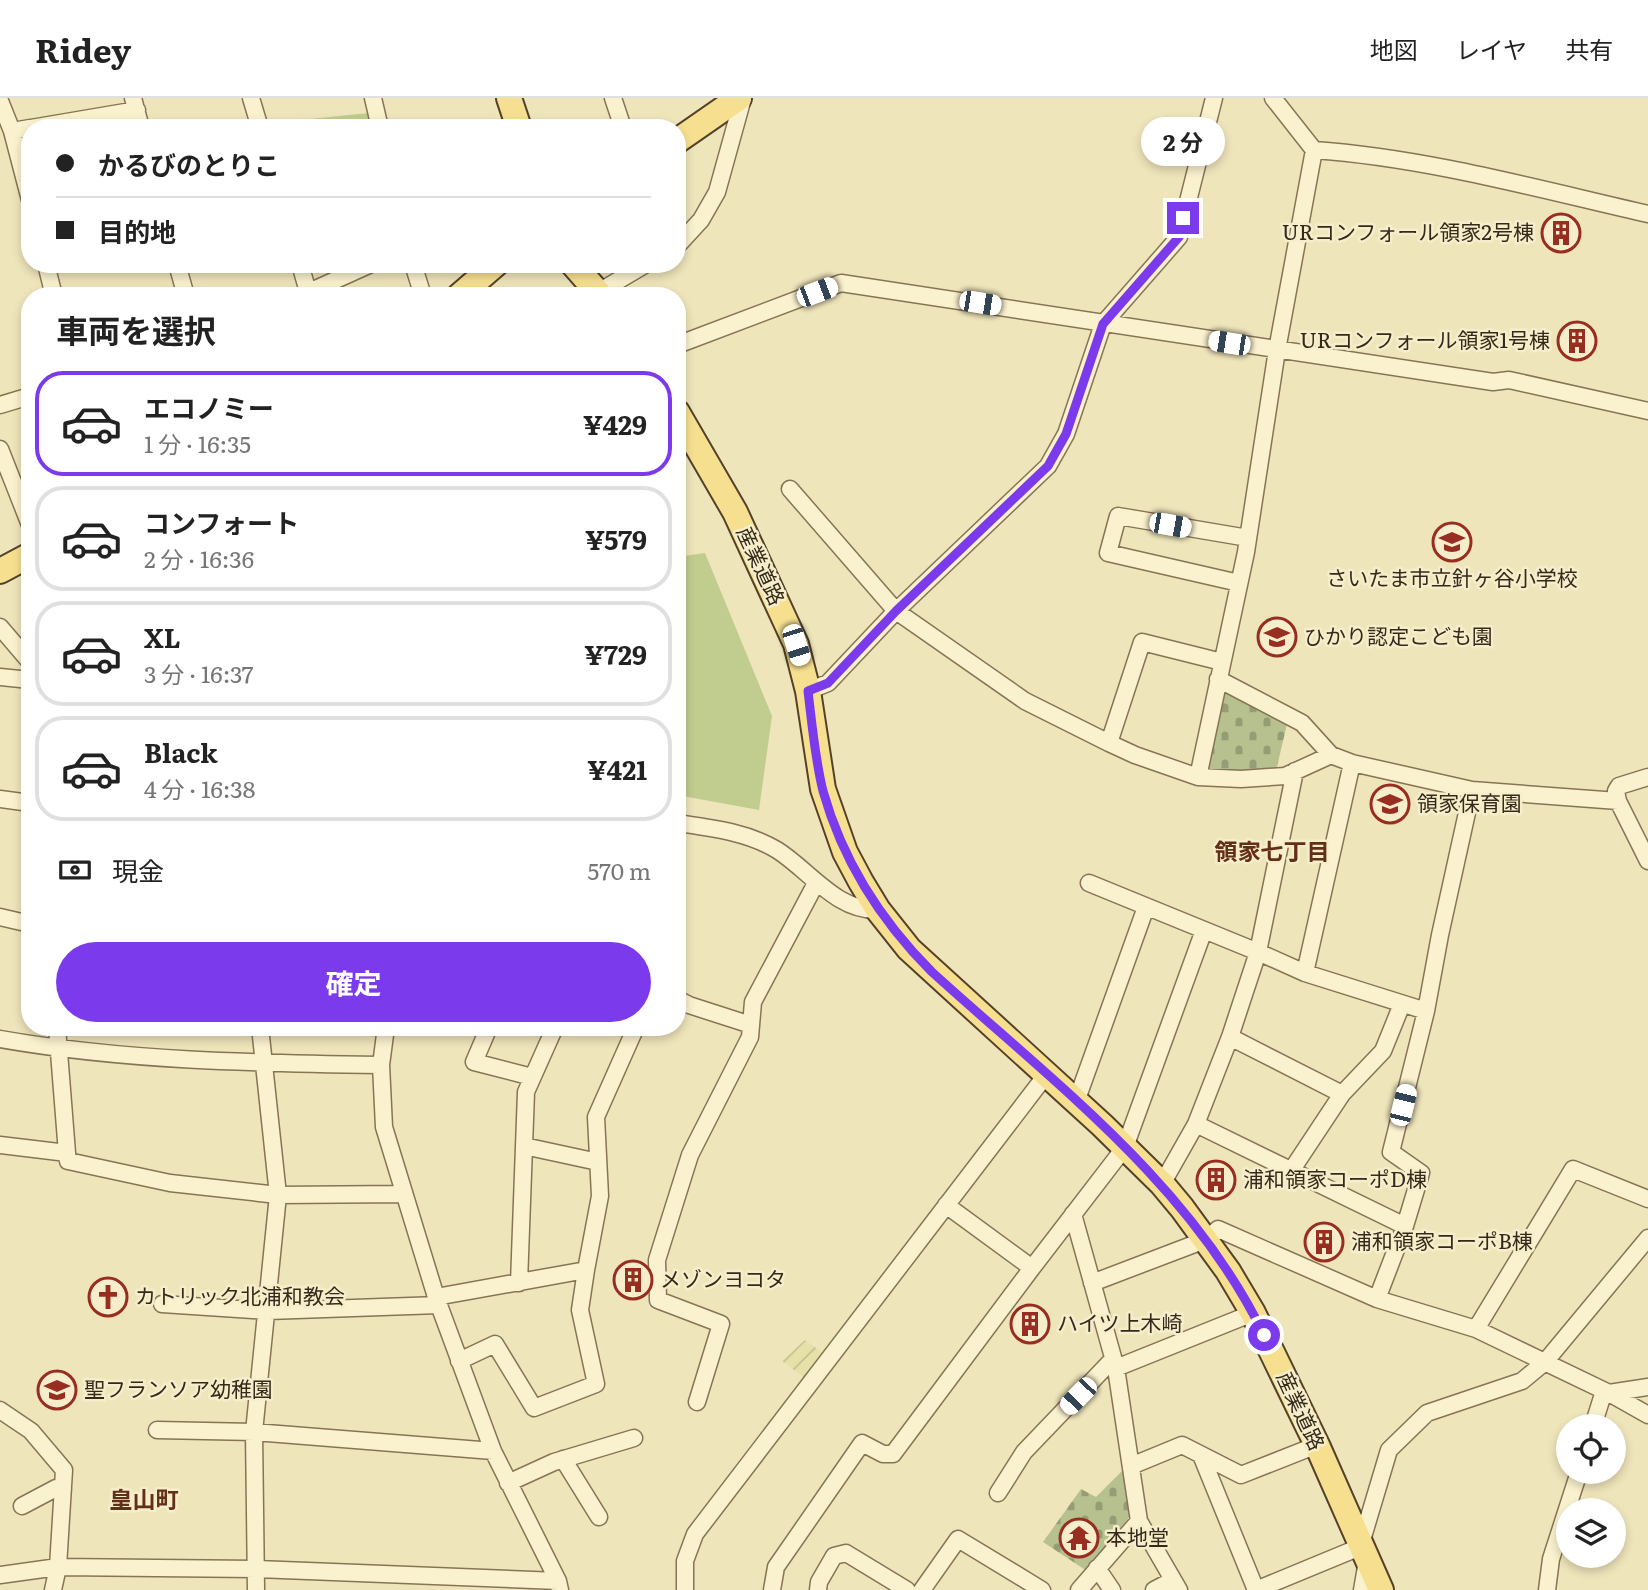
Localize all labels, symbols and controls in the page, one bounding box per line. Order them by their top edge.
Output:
text: Ridey [35,24,131,73]
text: 地図 [1370,31,1418,66]
text: レイヤ [1456,31,1527,66]
text: 共有 [1565,31,1613,66]
callout: 2 分 [1141,116,1225,166]
text: 2 分 [1163,124,1203,158]
text: かるびのとりこ [98,144,280,183]
route end [1167,202,1199,234]
text: 目的地 [98,211,176,250]
building icon: URコンフォール領家2号棟 [1540,212,1582,254]
place label: URコンフォール領家2号棟 [1282,215,1534,246]
car [794,275,841,309]
car [958,289,1003,317]
text: 車両を選択 [56,305,216,353]
building icon: URコンフォール領家1号棟 [1556,320,1598,362]
place label: URコンフォール領家1号棟 [1300,323,1550,354]
car [1207,329,1252,357]
text: エコノミー [144,387,274,426]
icon: car [60,392,123,455]
text: ¥429 [583,404,647,443]
text: 1 分 · 16:35 [144,426,251,460]
text: コンフォート [144,502,299,541]
icon: car [60,507,123,570]
car [1148,511,1193,539]
text: ¥579 [585,519,647,558]
street label: 産業道路 [730,520,794,610]
school or university icon: さいたま市立針ヶ谷小学校 [1431,521,1473,563]
text: 2 分 · 16:36 [144,541,254,575]
place label: さいたま市立針ヶ谷小学校 [1326,561,1578,592]
school or university icon: ひかり認定こども園 [1256,616,1298,658]
text: XL [144,617,181,656]
place label: ひかり認定こども園 [1304,619,1493,650]
icon: car [60,622,123,685]
car [780,622,813,668]
text: ¥729 [584,634,647,673]
text: 3 分 · 16:37 [144,656,254,690]
text: Black [144,732,218,771]
icon: car [60,737,123,800]
text: ¥421 [587,749,647,788]
text: 4 分 · 16:38 [144,771,255,805]
school or university icon: 領家保育園 [1369,783,1411,825]
place label: 領家保育園 [1417,786,1522,817]
district label: 領家七丁目 [1215,833,1330,867]
text: 現金 [112,850,164,889]
icon: cash [56,851,94,889]
text: 570 m [588,853,651,887]
button: 確定 [56,942,651,1022]
car [1388,1082,1419,1128]
building icon: 浦和領家コーポD棟 [1195,1159,1237,1201]
place label: 浦和領家コーポD棟 [1243,1162,1427,1193]
building icon: 浦和領家コーポB棟 [1303,1221,1345,1263]
place label: 浦和領家コーポB棟 [1351,1224,1533,1255]
building icon: メゾンヨコタ [612,1259,654,1301]
place label: メゾンヨコタ [660,1262,786,1293]
church icon: カトリック北浦和教会 [87,1276,129,1318]
place label: カトリック北浦和教会 [135,1279,345,1310]
building icon: ハイツ上木崎 [1009,1303,1051,1345]
place label: ハイツ上木崎 [1057,1306,1183,1337]
route start [1248,1319,1280,1351]
street label: 産業道路 [1270,1365,1334,1455]
school or university icon: 聖フランソア幼稚園 [36,1369,78,1411]
place label: 聖フランソア幼稚園 [84,1372,273,1403]
car [1056,1374,1101,1418]
map controls [1556,1414,1626,1568]
button: locate [1556,1414,1626,1484]
district label: 皇山町 [110,1481,179,1515]
button: layers [1556,1498,1626,1568]
temple icon: 本地堂 [1058,1517,1100,1559]
place label: 本地堂 [1106,1520,1169,1551]

